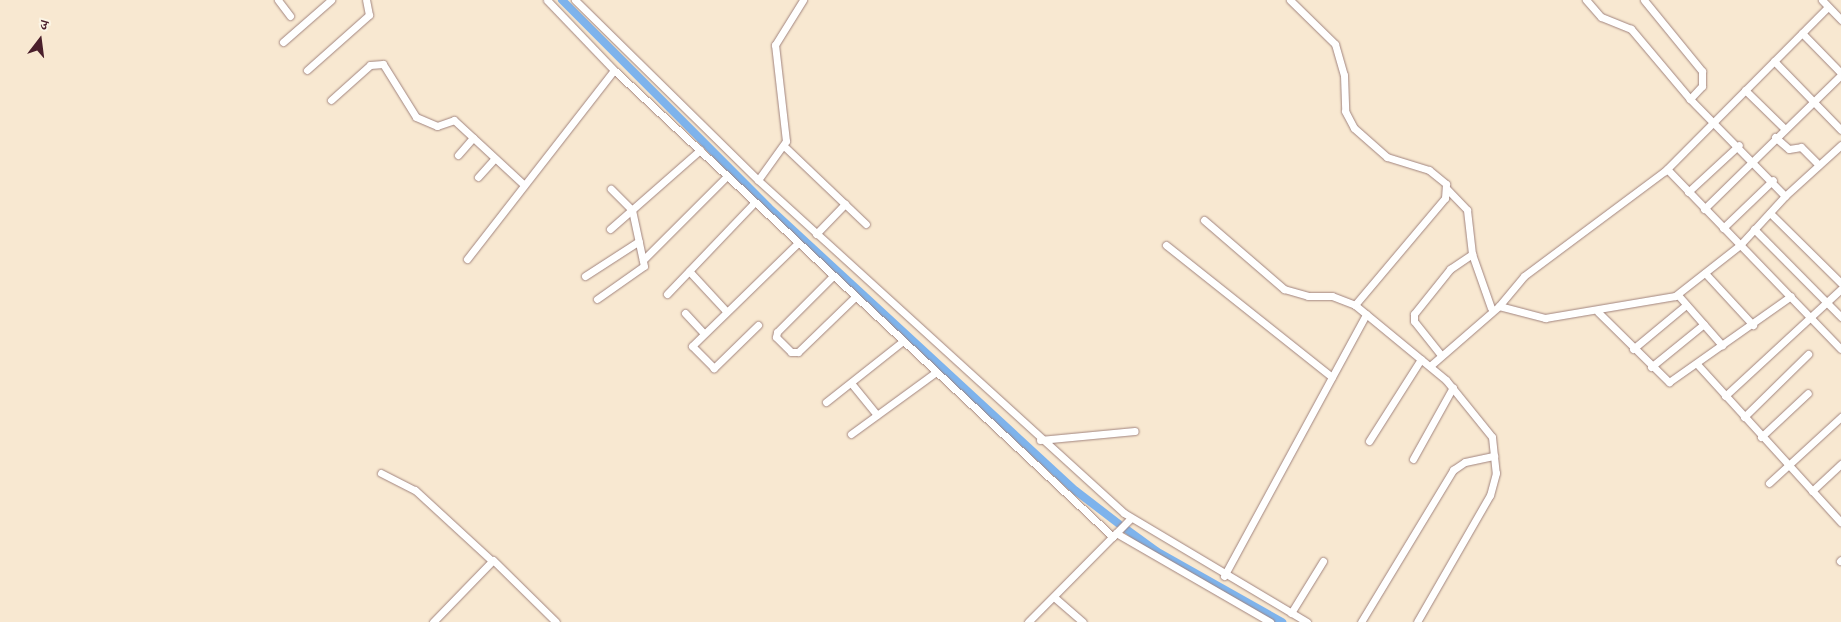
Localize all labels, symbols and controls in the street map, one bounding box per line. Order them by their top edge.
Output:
north arrow [15,15,65,65]
text: उ [38,16,50,34]

